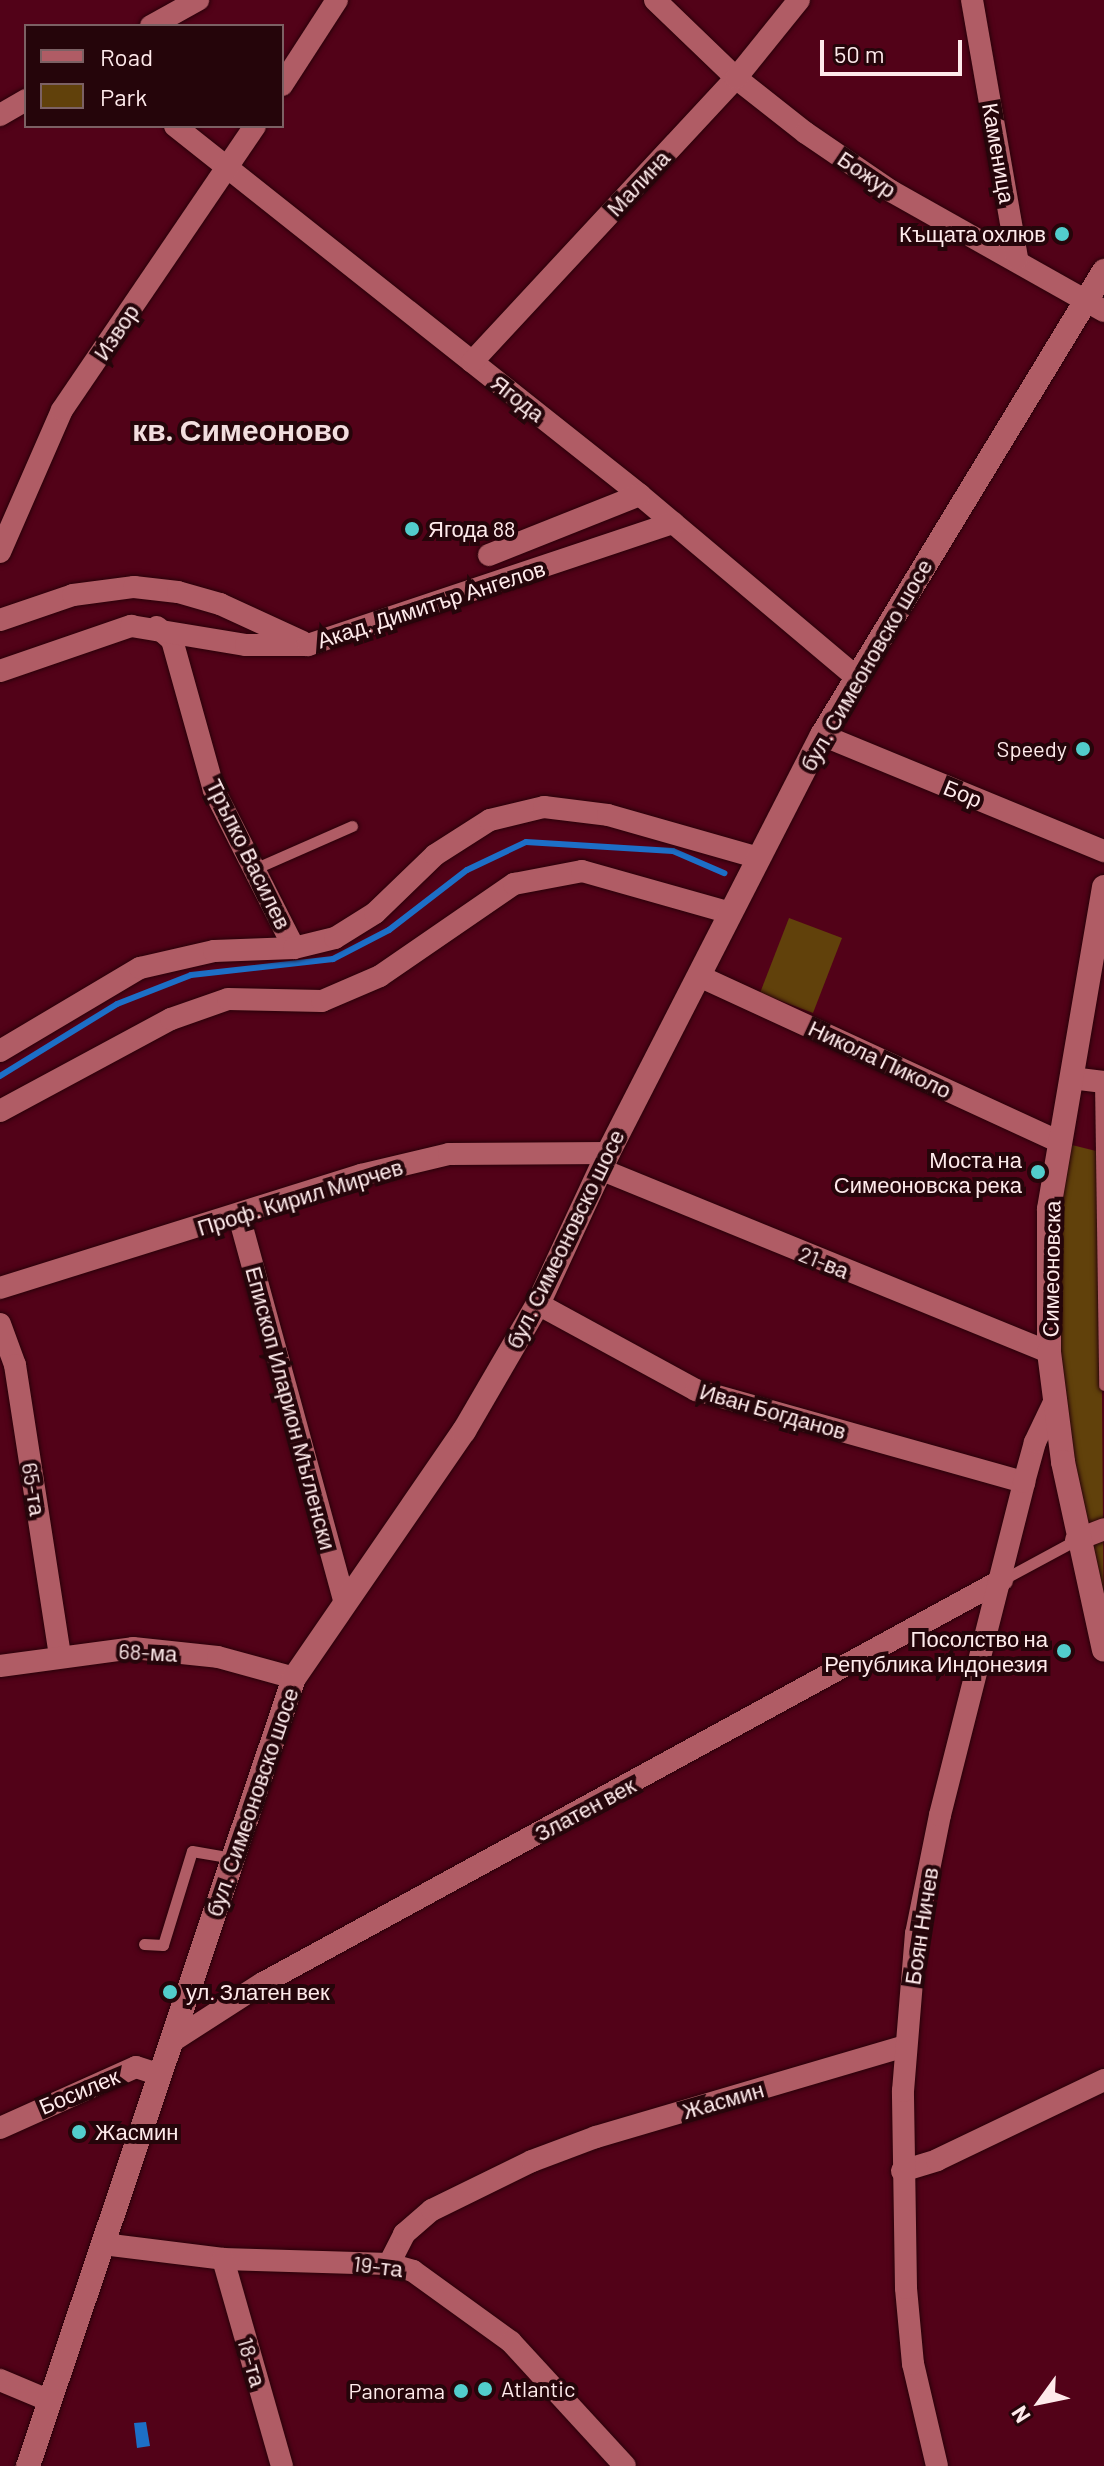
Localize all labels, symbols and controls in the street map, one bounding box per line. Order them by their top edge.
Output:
legend [24,24,284,128]
scale bar [824,24,966,74]
text: 50 m [834,39,885,68]
text: Road [100,42,153,71]
text: Park [100,82,147,111]
street label: Каменица [977,101,1021,205]
street label: Малина [601,145,675,221]
street label: Божур [833,145,901,203]
place label: Къщата охлюв [899,221,1046,247]
marker: Къщата охлюв [1053,225,1071,243]
street label: Извор [88,299,144,365]
street label: Ягода [486,369,550,427]
district label: кв. Симеоново [132,411,350,447]
place label: Ягода 88 [428,516,516,542]
marker: Ягода 88 [403,520,421,538]
street label: бул. Симеоновско шосе [795,554,937,776]
street label: Акад. Димитър Ангелов [314,555,548,653]
place label: Speedy [997,736,1067,762]
marker: Speedy [1074,740,1092,758]
street label: Бор [940,773,986,813]
street label: Тръпко Василев [201,775,297,933]
street label: Никола Пиколо [804,1014,956,1104]
street label: бул. Симеоновско шосе [500,1125,630,1353]
place label: Моста на Симеоновска река [834,1146,1022,1198]
street label: Проф. Кирил Мирчев [194,1153,406,1241]
marker: Моста на Симеоновска река [1029,1163,1047,1181]
street label: Симеоновска [1037,1200,1065,1338]
street label: 21-ва [795,1240,853,1284]
street label: Епископ Иларион Мъгленски [240,1263,342,1553]
street label: Иван Богданов [697,1378,849,1444]
street label: 65-та [17,1461,51,1517]
place label: Посолство на Република Индонезия [824,1625,1048,1676]
street label: 68-ма [118,1637,178,1667]
marker: Посолство на Република Индонезия [1055,1642,1073,1660]
street label: бул. Симеоновско шосе [200,1684,304,1920]
street label: Златен век [530,1772,640,1846]
street label: Боян Ничев [899,1865,943,1987]
place label: ул. Златен век [186,1979,330,2005]
marker: ул. Златен век [161,1983,179,2001]
street label: Босилек [35,2062,123,2120]
street label: Жасмин [679,2076,767,2124]
place label: Жасмин [95,2119,178,2145]
marker: Жасмин [70,2123,88,2141]
street label: 19-та [352,2250,404,2282]
street label: 18-та [232,2334,272,2390]
north arrow [1000,2362,1080,2442]
place label: Atlantic [501,2376,575,2402]
place label: Panorama [348,2378,445,2404]
marker: Atlantic [476,2380,494,2398]
marker: Panorama [452,2382,470,2400]
text: N [1005,2402,1035,2428]

